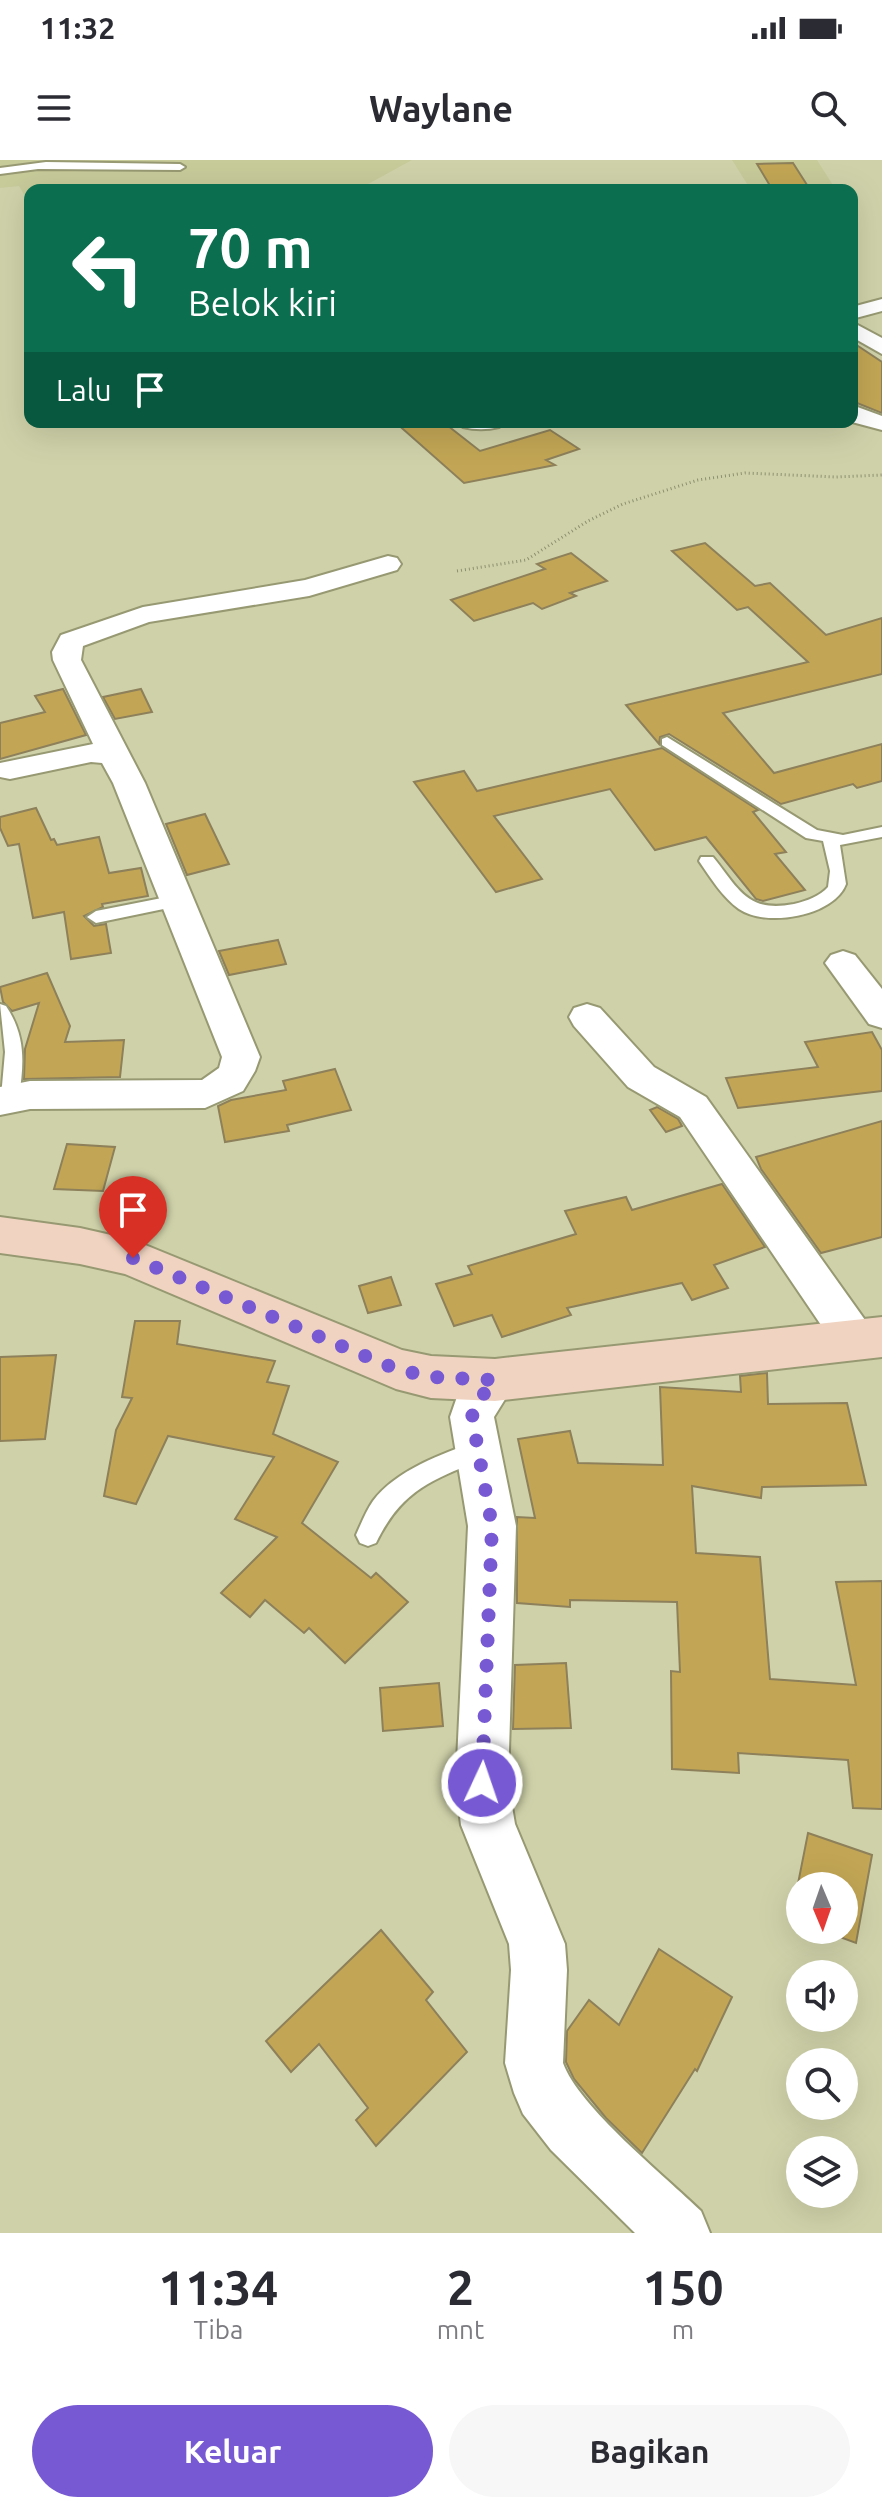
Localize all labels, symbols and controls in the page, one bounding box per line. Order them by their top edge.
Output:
text: 11:32 [40,11,115,45]
icon: menu [32,86,76,130]
icon: search [806,86,850,130]
text: Waylane [369,88,513,129]
icon: left [56,216,160,320]
text: 70 m [188,216,313,279]
text: Belok kiri [188,282,337,323]
icon: arrive [128,368,172,412]
text: Lalu [56,373,112,407]
pin [99,1176,167,1258]
icon: arrive [111,1188,155,1232]
position arrow [440,1741,524,1825]
north arrow [786,1872,858,1944]
map controls [786,1872,858,2208]
button: sound [786,1960,858,2032]
button: search [786,2048,858,2120]
button: layers [786,2136,858,2208]
text: 11:34 [158,2260,278,2314]
text: 2 [447,2260,474,2314]
text: 150 [642,2260,724,2314]
text: Tiba [193,2315,243,2344]
text: mnt [437,2315,484,2344]
text: m [672,2315,694,2344]
button: Keluar [32,2405,433,2497]
button: Bagikan [449,2405,850,2497]

